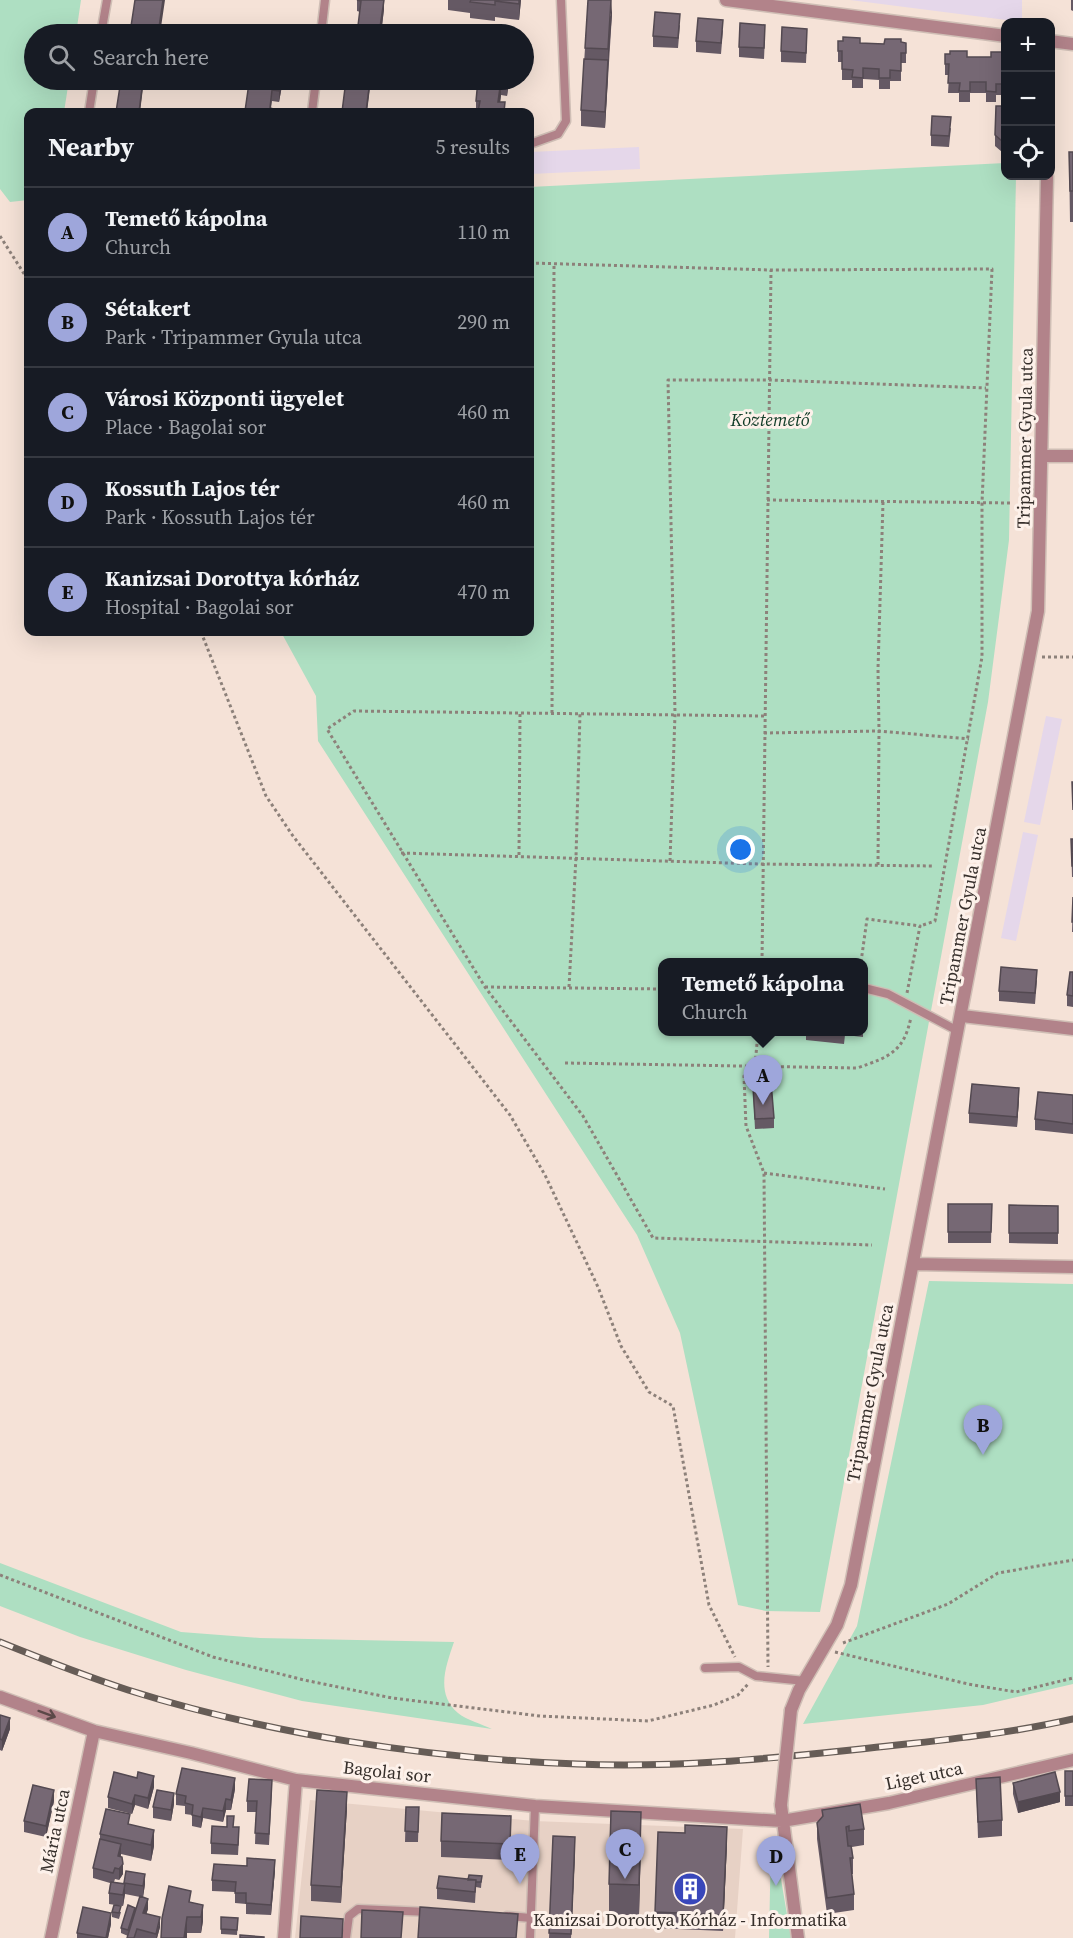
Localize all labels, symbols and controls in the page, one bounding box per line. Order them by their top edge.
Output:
map controls [1001,18,1055,180]
button: + [1001,18,1055,72]
search box [24,24,534,90]
icon: search [45,41,78,74]
text: Search here [93,42,209,72]
button: − [1001,72,1055,126]
button: locate [1001,126,1055,180]
text: Nearby [48,129,134,165]
text: 5 results [435,133,510,161]
text: Temető kápolna [105,203,268,233]
text: A [61,218,74,246]
text: 110 m [457,218,510,246]
text: Church [105,233,171,261]
text: Sétakert [105,293,190,323]
text: B [61,308,74,336]
text: 290 m [457,308,510,336]
text: Park · Tripammer Gyula utca [105,323,362,351]
street label: Tripammer Gyula utca [1010,346,1039,529]
text: Városi Központi ügyelet [105,383,344,413]
text: C [61,398,74,426]
text: 460 m [457,398,510,426]
park label: Köztemető [730,407,811,432]
text: Place · Bagolai sor [105,413,266,441]
text: Kossuth Lajos tér [105,473,279,503]
text: D [60,488,75,516]
text: 460 m [457,488,510,516]
text: Park · Kossuth Lajos tér [105,503,315,531]
text: Kanizsai Dorottya kórház [105,563,359,593]
text: E [62,578,73,606]
text: 470 m [457,578,510,606]
text: Hospital · Bagolai sor [105,593,294,621]
street label: Tripammer Gyula utca [933,824,992,1007]
your location [726,835,755,864]
popup [658,958,868,1036]
text: Temető kápolna [682,968,844,998]
text: Church [682,998,748,1026]
pin: A [744,1056,783,1105]
street label: Tripammer Gyula utca [840,1301,899,1484]
pin: B [964,1406,1002,1455]
one-way arrow [37,1710,56,1721]
street label: Bagolai sor [342,1754,433,1789]
street label: Liget utca [883,1755,966,1796]
street label: Mária utca [33,1786,76,1875]
pin: C [606,1830,644,1879]
pin: E [500,1834,540,1884]
pin: D [756,1836,796,1886]
building icon: Kanizsai Dorottya Kórház - Informatika [672,1871,708,1907]
place label: Kanizsai Dorottya Kórház - Informatika [533,1907,848,1932]

